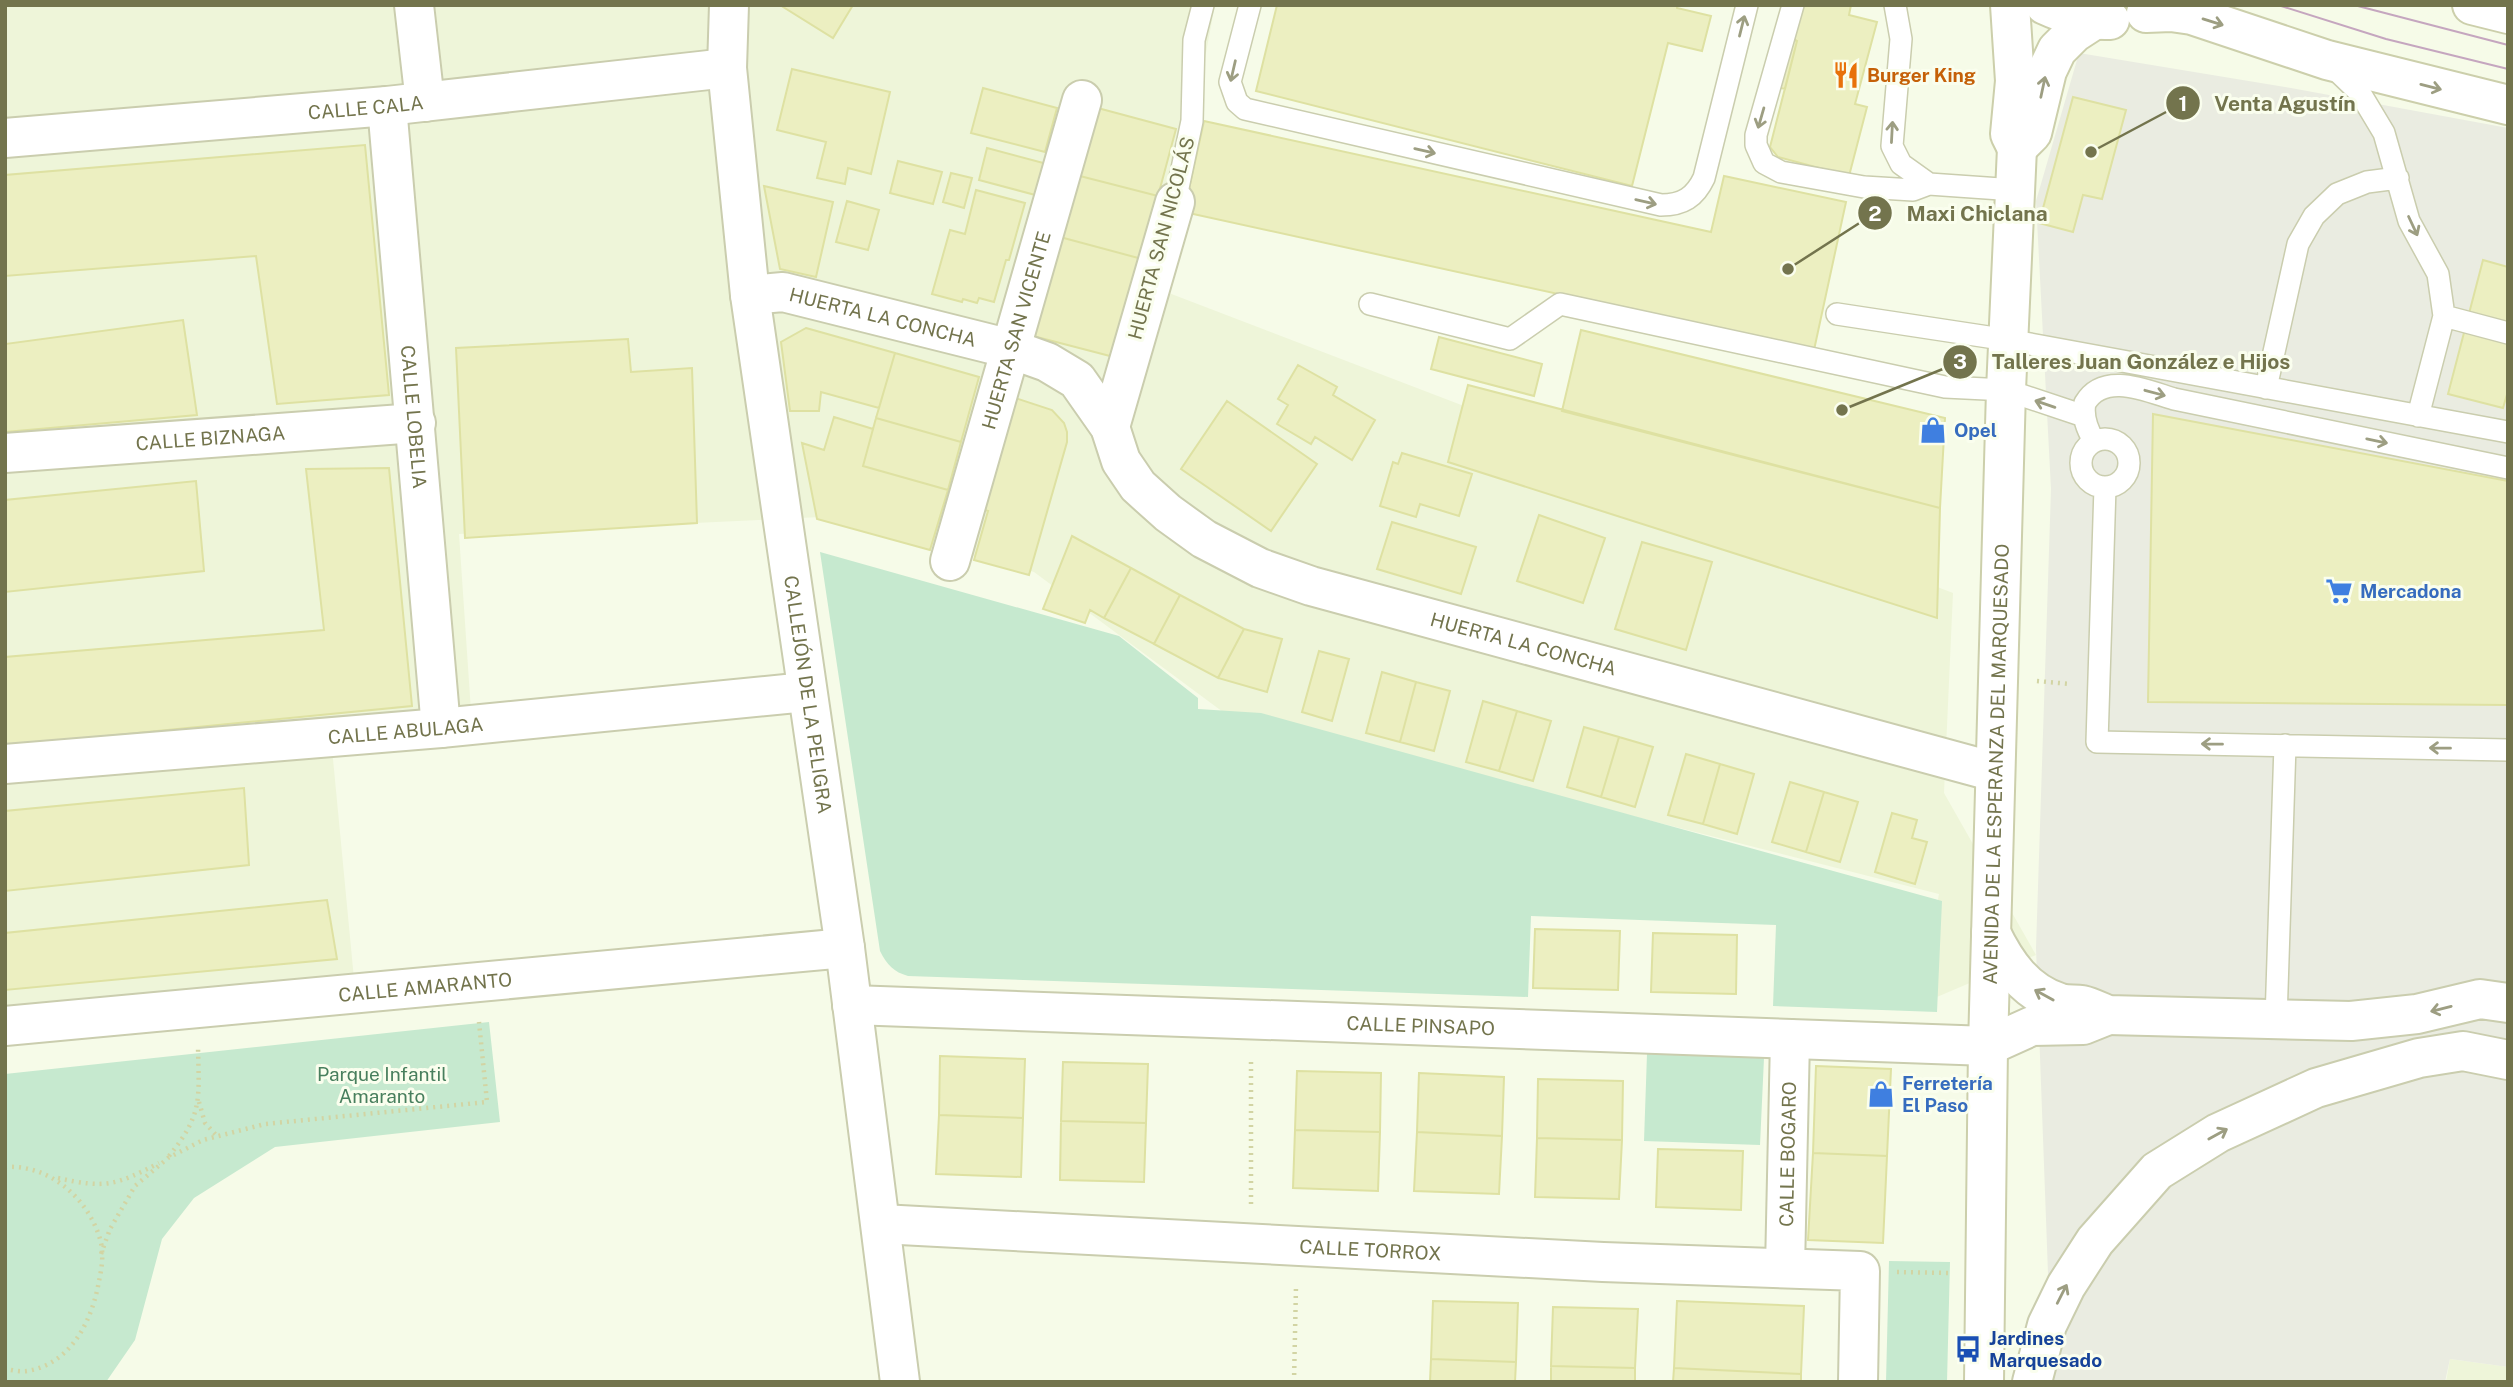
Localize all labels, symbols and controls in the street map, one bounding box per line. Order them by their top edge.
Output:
one-way arrow [1736,15,1749,37]
one-way arrow [2202,16,2224,29]
one-way arrow [1226,60,1239,82]
restaurant icon: Burger King [1831,60,1861,90]
place label: Burger King [1867,64,1976,86]
one-way arrow [2037,76,2051,99]
one-way arrow [2419,81,2442,94]
callout: Venta Agustín [2166,82,2370,124]
street label: CALLE CALA [307,91,425,124]
text: 1 [2179,91,2188,116]
text: Venta Agustín [2214,91,2356,116]
one-way arrow [1753,107,1766,129]
one-way arrow [1886,121,1899,144]
street label: HUERTA SAN NICOLÁS [1123,134,1199,342]
one-way arrow [1413,145,1436,159]
callout: Maxi Chiclana [1858,192,2062,234]
one-way arrow [1634,196,1657,209]
text: 2 [1868,201,1882,226]
text: Maxi Chiclana [1906,201,2048,226]
one-way arrow [2407,215,2420,236]
street label: HUERTA SAN VICENTE [977,229,1055,432]
street label: HUERTA LA CONCHA [787,283,979,351]
callout: Talleres Juan González e Hijos [1942,341,2304,383]
street label: CALLE LOBELIA [397,344,431,489]
text: 3 [1953,349,1967,374]
text: Talleres Juan González e Hijos [1992,349,2290,374]
one-way arrow [2143,387,2166,400]
one-way arrow [2034,397,2056,409]
shop icon: Opel [1918,415,1948,445]
place label: Opel [1954,419,1997,441]
street label: CALLE BIZNAGA [135,422,286,454]
one-way arrow [2365,434,2388,448]
street label: AVENIDA DE LA ESPERANZA DEL MARQUESADO [1979,543,2013,985]
street label: CALLEJÓN DE LA PELIGRA [780,574,836,815]
supermarket icon: Mercadona [2324,576,2354,606]
place label: Mercadona [2360,580,2462,602]
street label: HUERTA LA CONCHA [1428,608,1619,680]
street label: CALLE ABULAGA [327,713,484,748]
one-way arrow [2201,737,2224,751]
one-way arrow [2428,742,2451,755]
street label: CALLE AMARANTO [337,968,513,1006]
one-way arrow [2034,988,2055,1001]
one-way arrow [2430,1003,2453,1016]
street label: CALLE PINSAPO [1346,1012,1495,1039]
park label: Parque Infantil Amaranto [317,1063,447,1107]
place label: Ferretería El Paso [1902,1072,1993,1116]
shop icon: Ferretería El Paso [1866,1079,1896,1109]
street label: CALLE BOGARO [1775,1081,1800,1227]
one-way arrow [2207,1127,2228,1140]
street label: CALLE TORROX [1299,1235,1442,1264]
one-way arrow [2056,1285,2070,1305]
place label: Jardines Marquesado [1989,1327,2102,1371]
bus stop icon: Jardines Marquesado [1953,1334,1983,1364]

